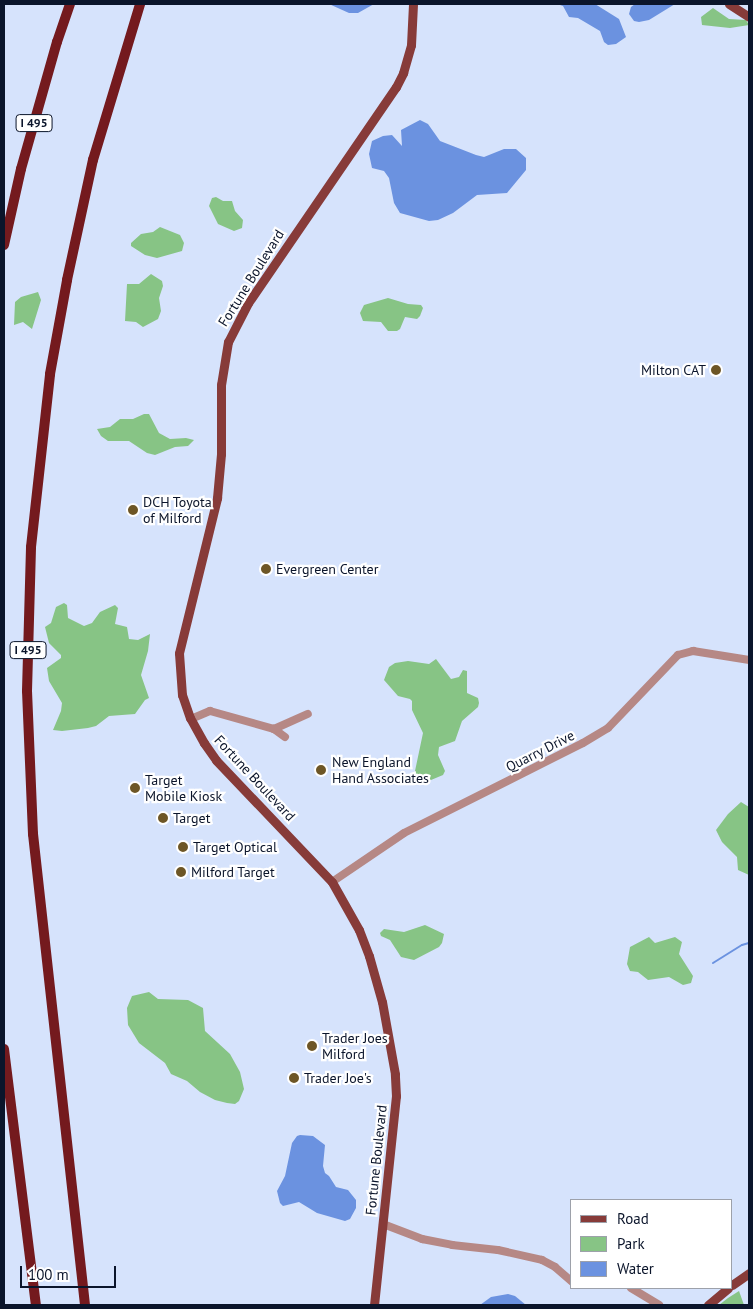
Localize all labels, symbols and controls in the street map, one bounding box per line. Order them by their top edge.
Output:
road number: I 495 [15,114,53,132]
street label: Fortune Boulevard [215,227,287,329]
place label: Milton CAT [641,362,706,378]
marker: Milton CAT [710,364,722,376]
place label: DCH Toyota of Milford [143,494,212,526]
marker: DCH Toyota of Milford [127,504,139,516]
place label: Evergreen Center [276,561,378,577]
marker: Evergreen Center [260,563,272,575]
road number: I 495 [9,640,47,660]
street label: Quarry Drive [503,726,577,776]
street label: Fortune Boulevard [211,732,299,824]
place label: New England Hand Associates [332,754,429,786]
marker: New England Hand Associates [314,763,328,777]
place label: Target Mobile Kiosk [145,772,222,804]
marker: Target Mobile Kiosk [129,782,141,794]
place label: Target [173,810,210,826]
marker: Target [157,812,169,824]
place label: Target Optical [193,839,277,855]
marker: Target Optical [177,841,189,853]
place label: Milford Target [191,864,275,880]
marker: Milford Target [175,866,187,878]
place label: Trader Joes Milford [322,1030,388,1062]
marker: Trader Joes Milford [306,1040,318,1052]
place label: Trader Joe's [304,1070,372,1086]
marker: Trader Joe's [288,1072,300,1084]
street label: Fortune Boulevard [362,1104,390,1216]
legend [570,1199,733,1289]
text: Road [617,1209,649,1228]
text: Park [617,1234,645,1253]
scale bar [22,1256,119,1288]
text: Water [617,1259,654,1278]
text: 100 m [28,1265,69,1284]

